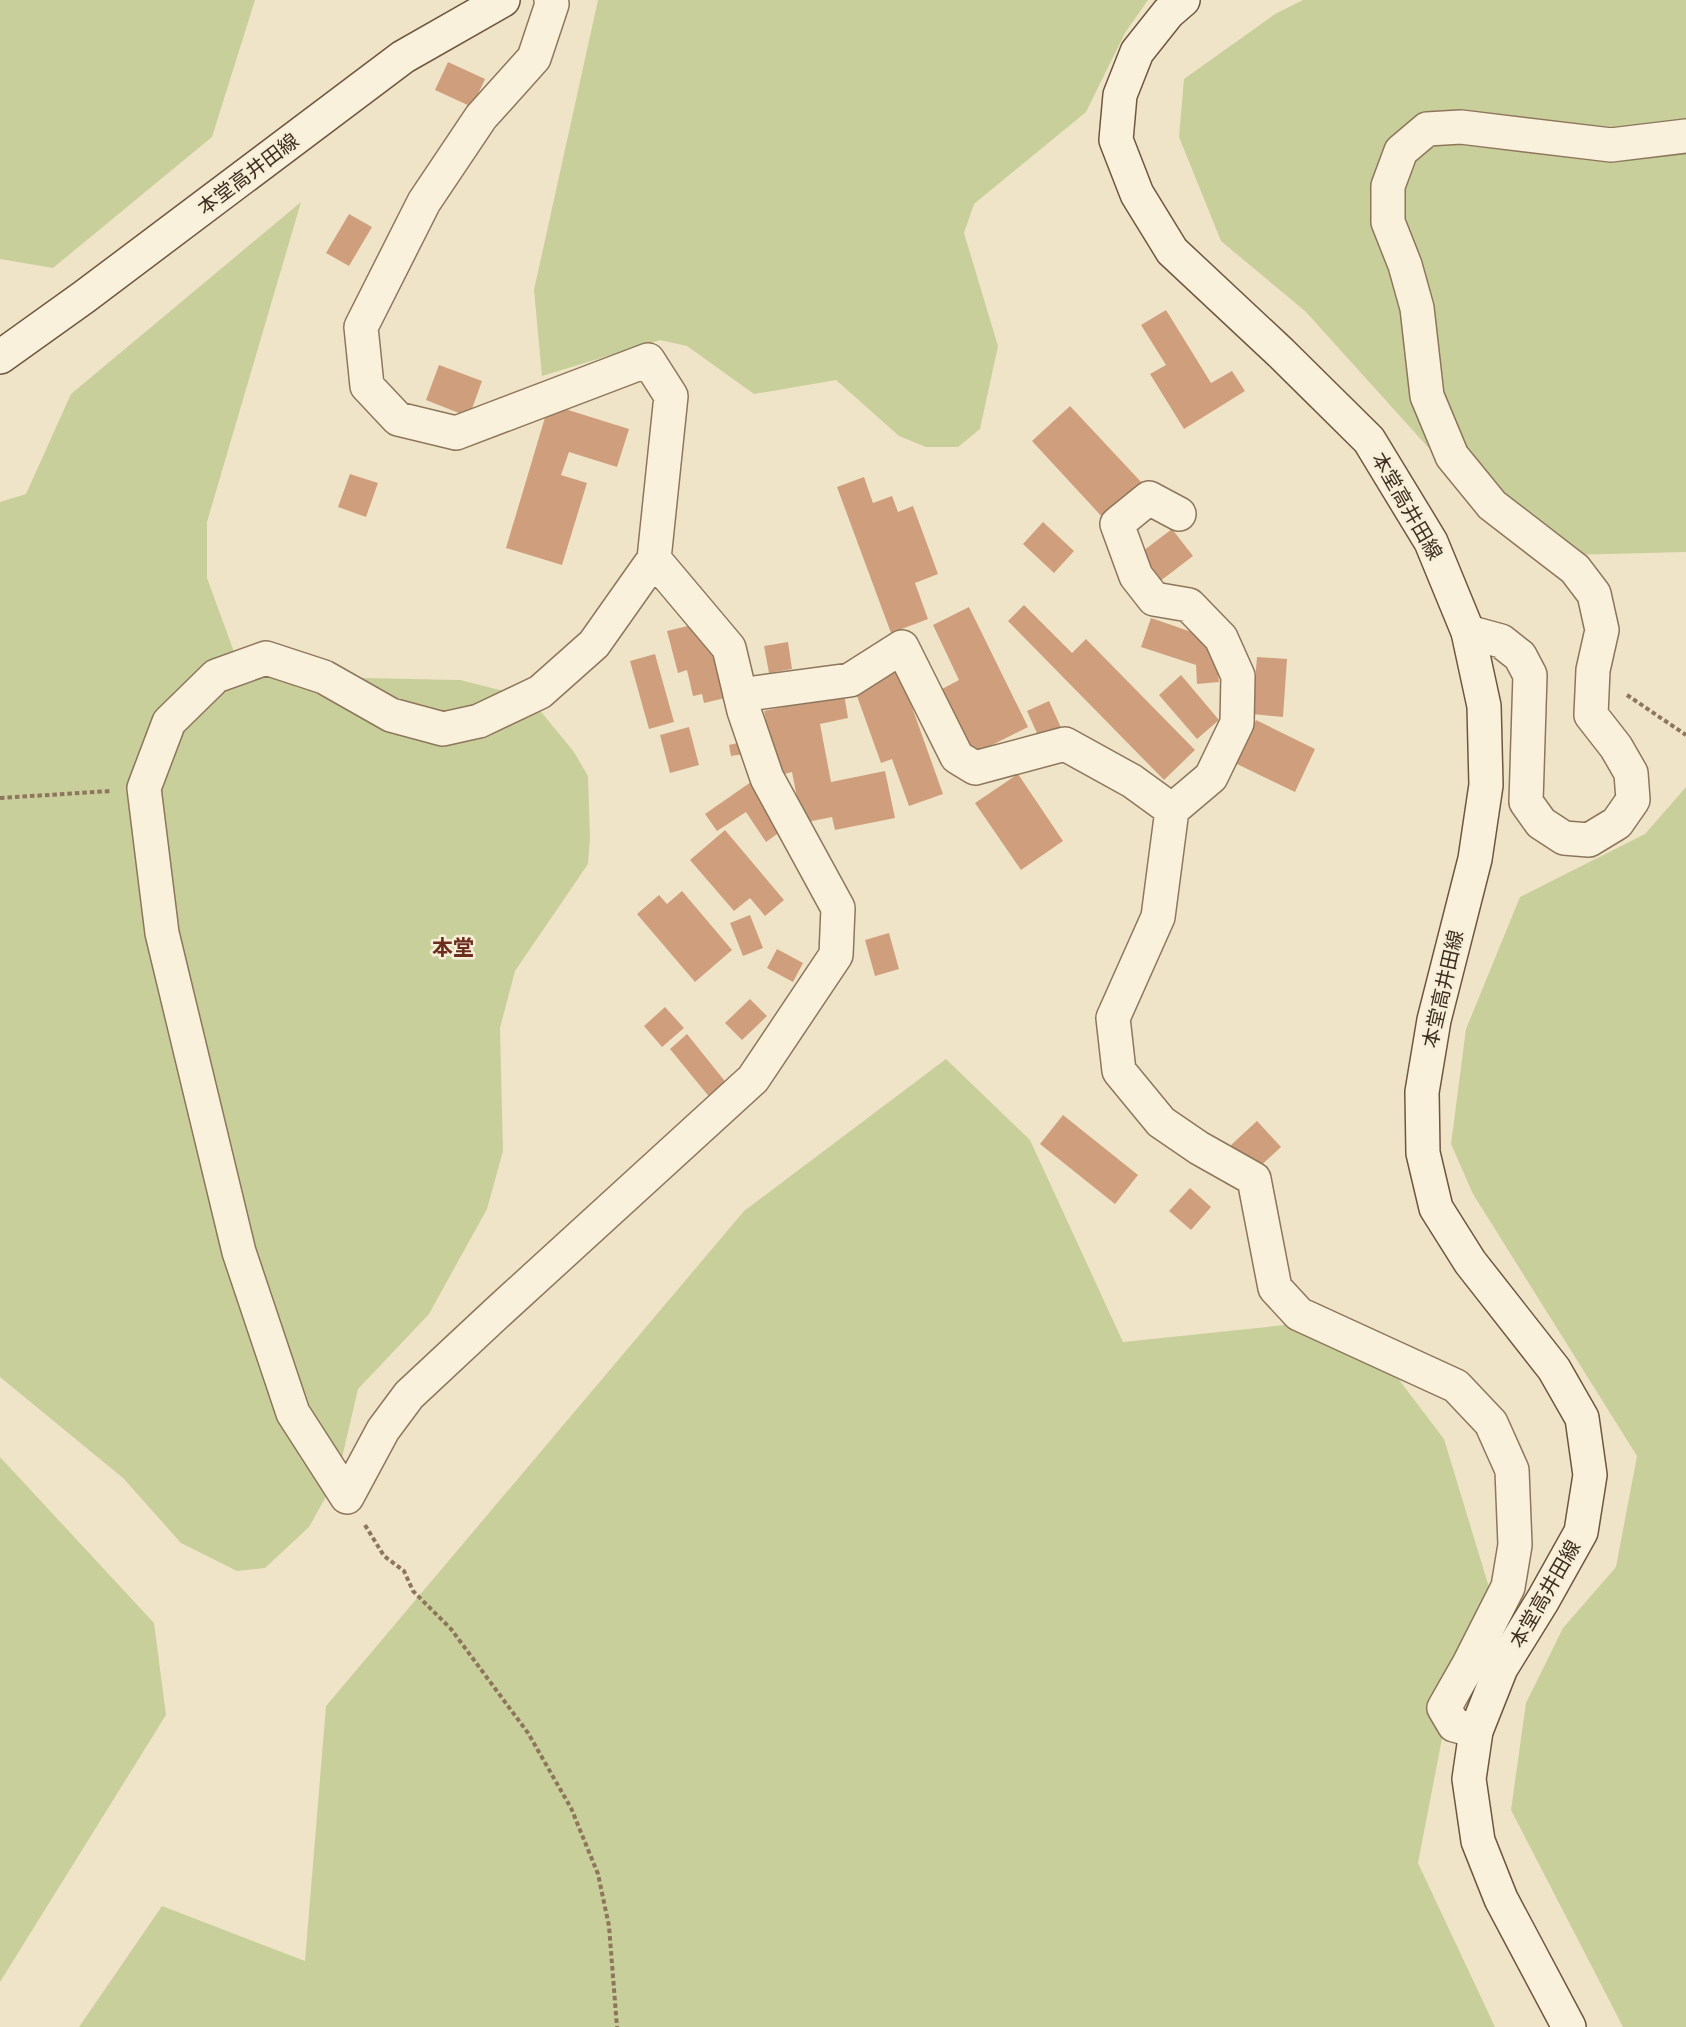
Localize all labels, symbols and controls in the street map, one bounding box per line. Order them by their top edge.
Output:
street label: 本堂高井田線 [192,127,304,220]
street label: 本堂高井田線 [1366,447,1449,564]
street label: 本堂高井田線 [1416,927,1469,1050]
district label: 本堂 [432,933,474,961]
street label: 本堂高井田線 [1503,1535,1586,1652]

